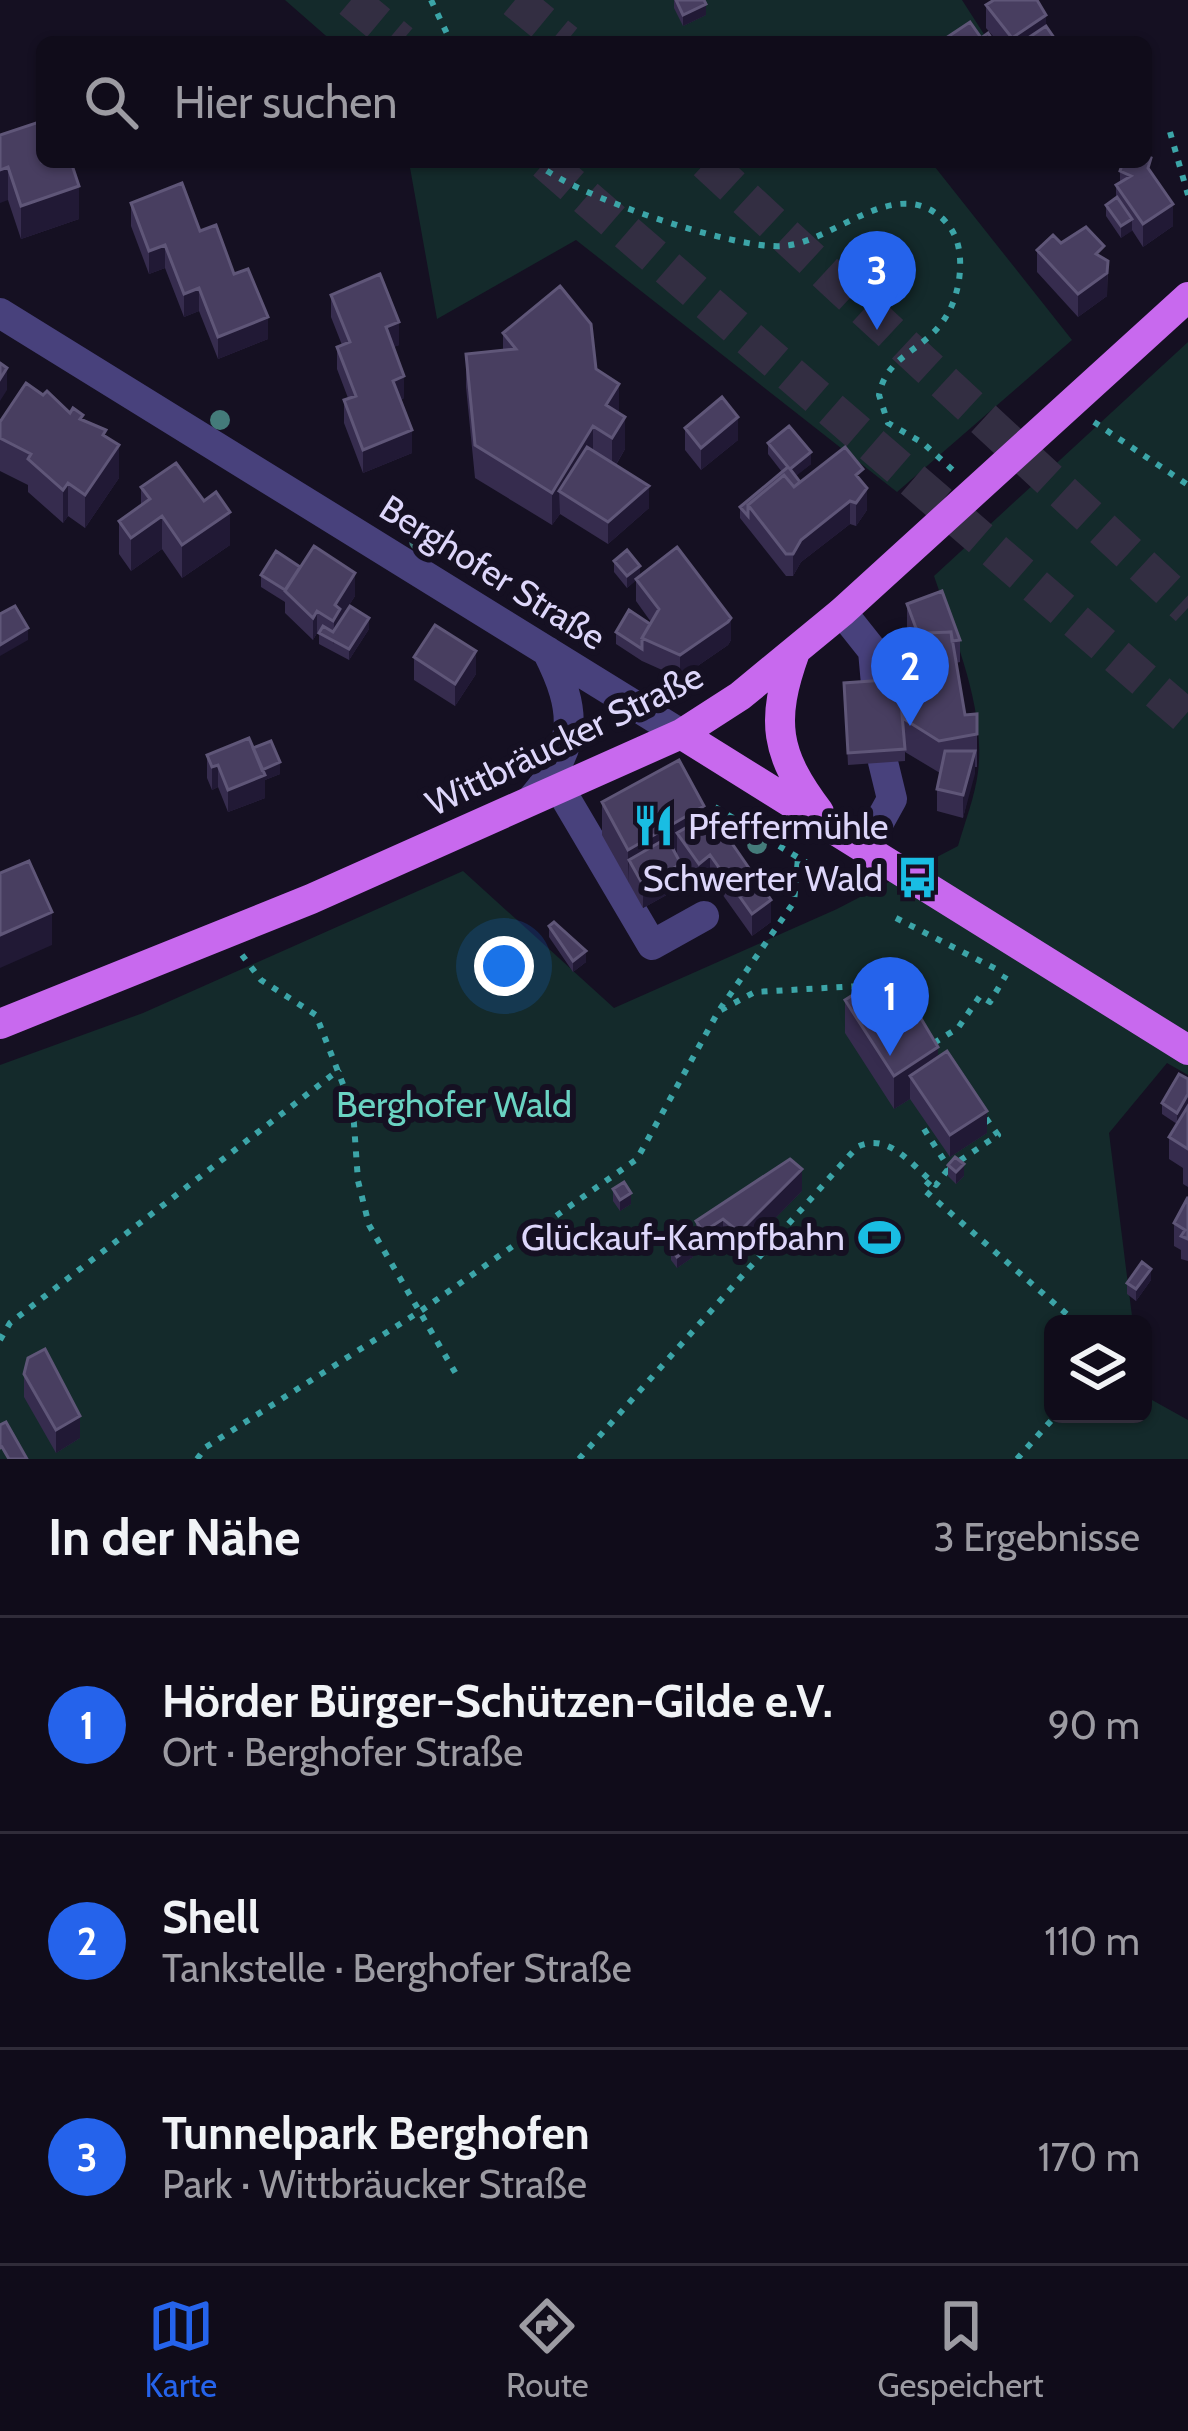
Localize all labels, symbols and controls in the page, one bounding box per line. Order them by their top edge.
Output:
search box [36,36,1152,168]
icon: search [78,69,144,135]
text: Hier suchen [174,75,398,129]
pin: 3 [838,231,916,330]
street label: Berghofer Straße [372,485,614,659]
pin: 2 [871,627,949,726]
street label: Wittbräucker Straße [418,653,710,825]
restaurant icon: Pfeffermühle [631,803,677,849]
place label: Pfeffermühle [688,804,889,848]
bus stop icon: Schwerter Wald [894,855,940,901]
place label: Schwerter Wald [643,856,883,900]
your location [474,936,534,996]
pin: 1 [851,957,929,1056]
park label: Berghofer Wald [336,1082,572,1126]
sports icon: Glückauf-Kampfbahn [856,1214,902,1260]
place label: Glückauf-Kampfbahn [521,1215,845,1259]
map controls [1044,1315,1152,1423]
button: layers [1044,1315,1152,1423]
text: In der Nähe [48,1506,301,1568]
text: 3 Ergebnisse [933,1513,1140,1561]
text: Hörder Bürger-Schützen-Gilde e.V. [162,1674,833,1728]
text: 1 [80,1701,94,1749]
text: 90 m [1048,1701,1140,1749]
text: Ort · Berghofer Straße [162,1728,523,1776]
text: Shell [162,1890,259,1944]
text: 2 [77,1917,97,1965]
text: 110 m [1044,1917,1140,1965]
text: Tankstelle · Berghofer Straße [162,1944,632,1992]
text: Tunnelpark Berghofen [162,2106,590,2160]
text: 3 [76,2133,98,2181]
text: 170 m [1038,2133,1140,2181]
text: Park · Wittbräucker Straße [162,2160,587,2208]
tab: Karte [144,2293,217,2405]
tab: Route [506,2293,589,2405]
tab: Gespeichert [877,2293,1044,2405]

